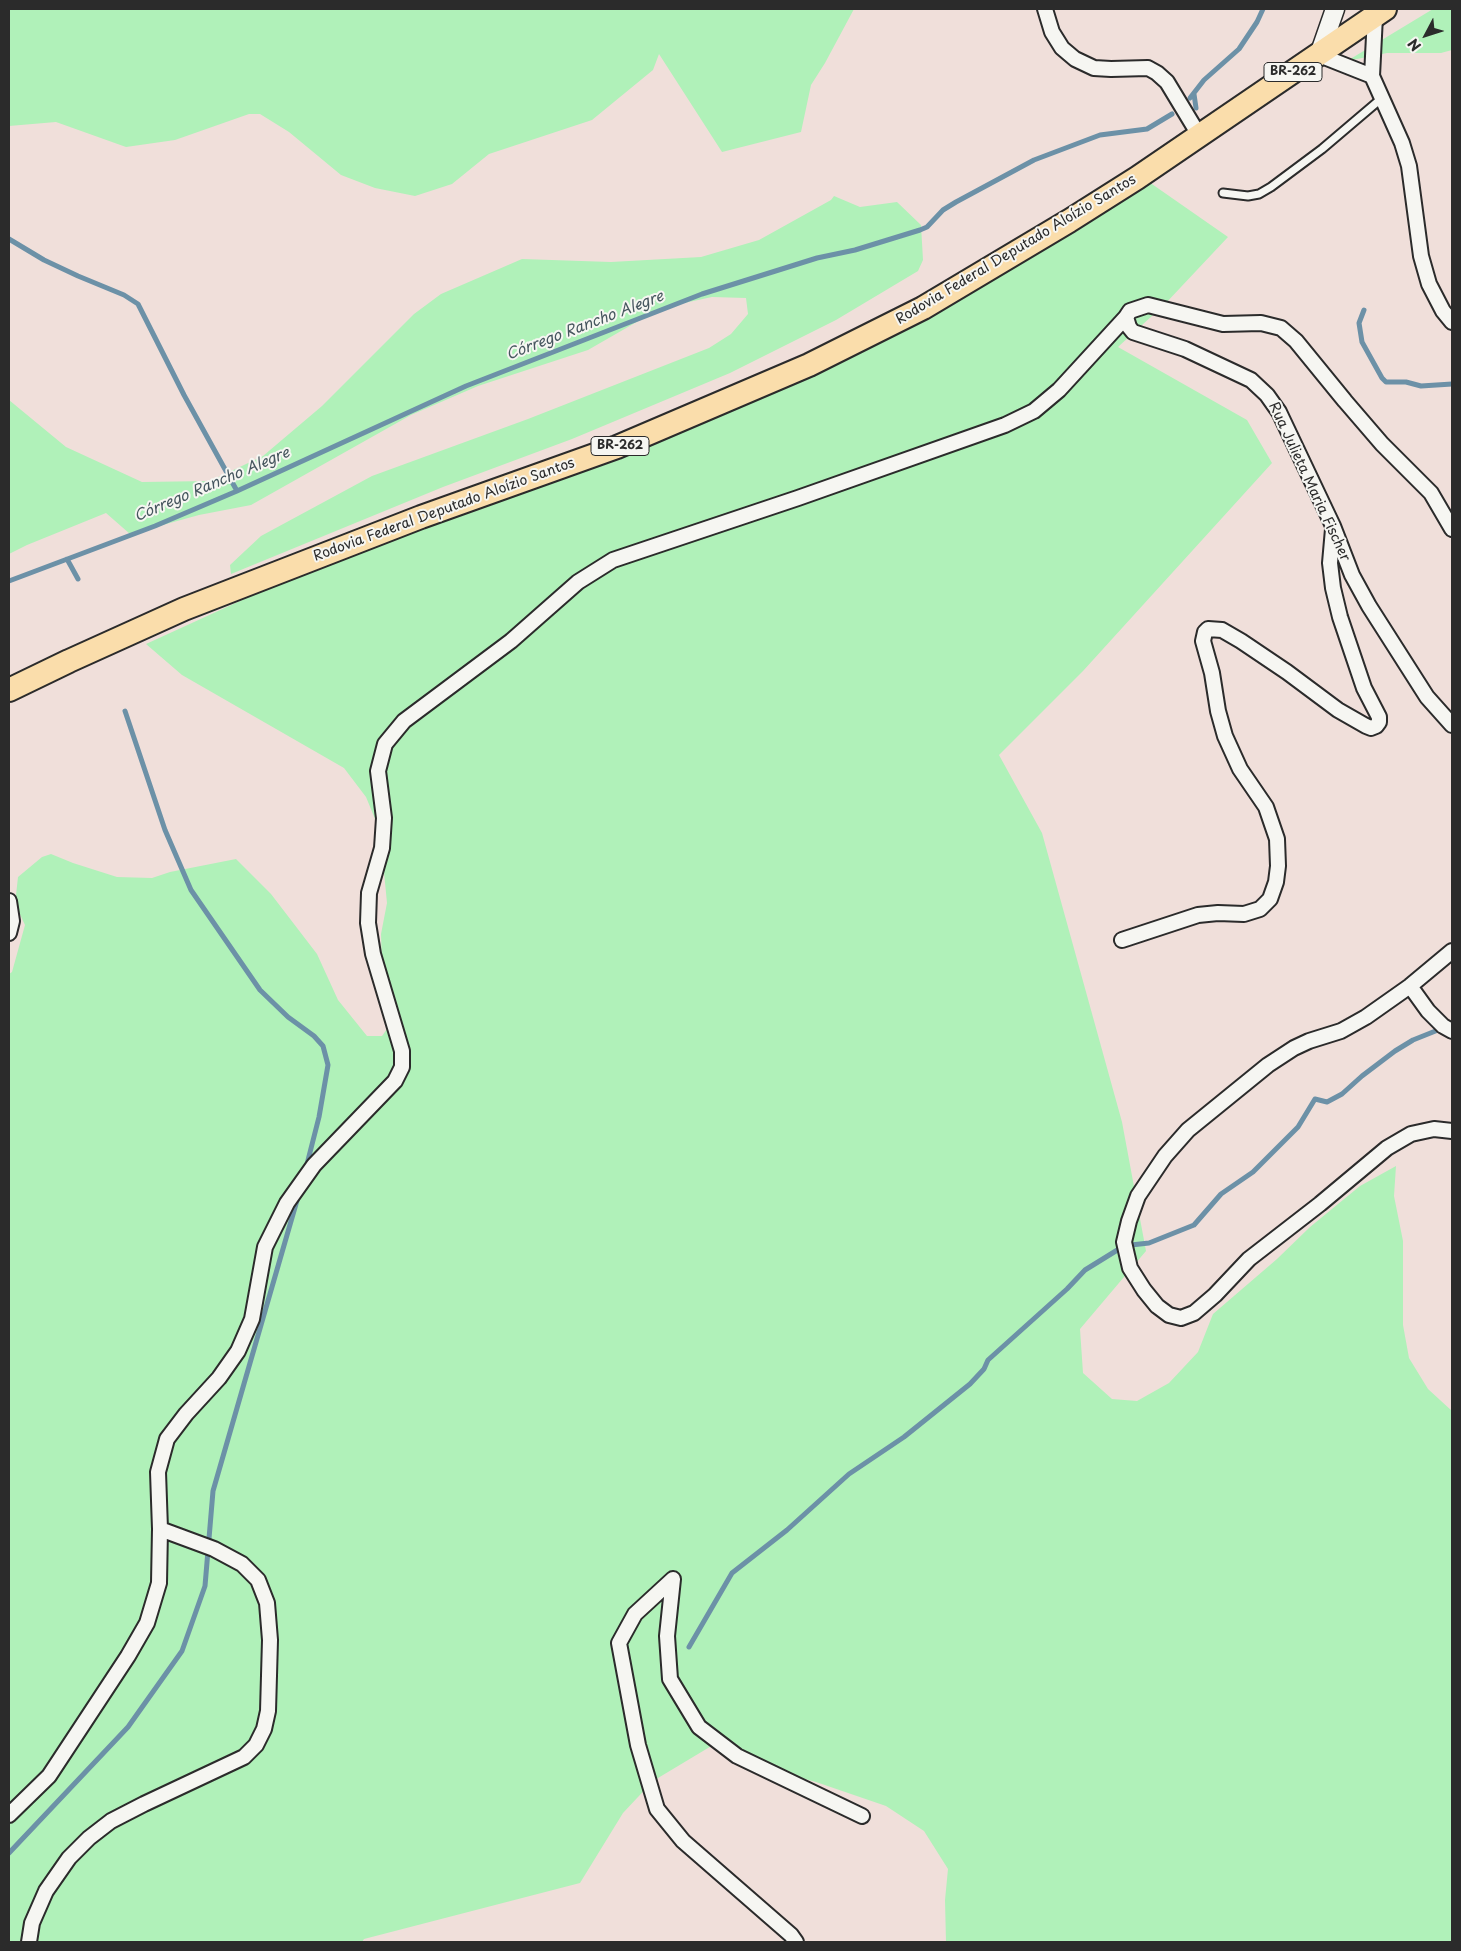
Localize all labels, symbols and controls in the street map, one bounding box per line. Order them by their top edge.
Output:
north arrow [1401,10,1451,60]
text: N [1403,34,1426,56]
road number: BR-262 [1264,62,1322,82]
street label: Rodovia Federal Deputado Aloízio Santos [893,171,1139,329]
water label: Córrego Rancho Alegre [504,288,666,364]
street label: Rua Julieta Maria Fischer [1265,400,1353,564]
road number: BR-262 [591,436,649,456]
water label: Córrego Rancho Alegre [132,444,292,526]
street label: Rodovia Federal Deputado Aloízio Santos [311,455,577,565]

